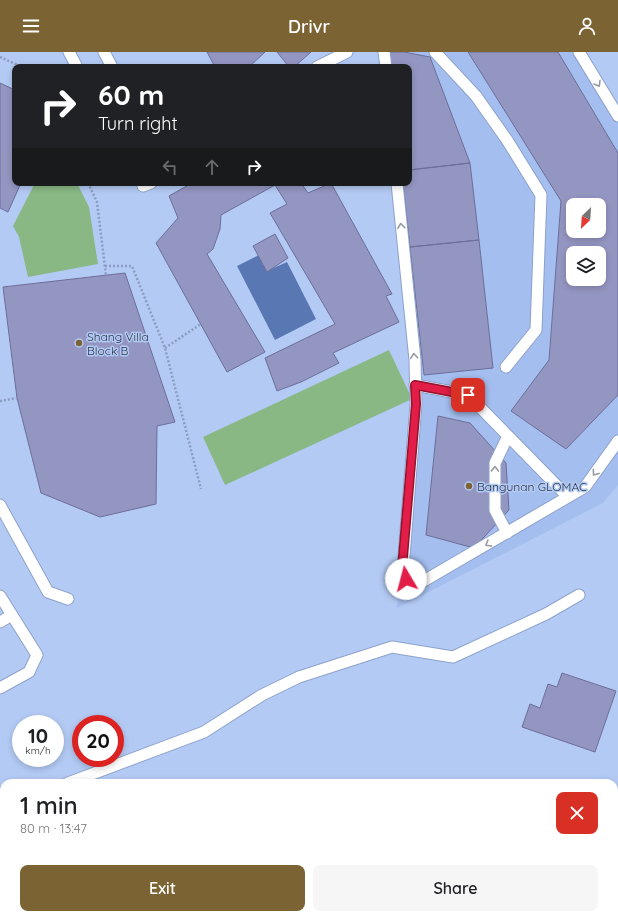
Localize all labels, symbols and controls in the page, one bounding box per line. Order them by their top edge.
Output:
icon: menu [20,15,42,37]
text: Drivr [288,15,330,38]
icon: person [576,15,598,37]
text: 60 m [98,77,164,112]
icon: right [32,80,84,132]
one-way arrow [594,80,601,87]
text: Turn right [98,112,178,135]
icon: left [159,156,181,178]
icon: ahead [201,156,223,178]
icon: right [243,156,265,178]
north arrow [566,198,606,238]
map controls [566,198,606,286]
one-way arrow [397,223,406,229]
button: layers [566,246,606,286]
place label: Shang Villa Block B [87,329,149,358]
marker: Shang Villa Block B [74,338,84,348]
one-way arrow [410,353,419,359]
pin [451,378,485,412]
icon: arrive [457,384,479,406]
one-way arrow [491,466,499,472]
one-way arrow [592,469,600,476]
place label: Bangunan GLOMAC [477,479,587,494]
marker: Bangunan GLOMAC [464,481,474,491]
one-way arrow [485,540,492,547]
position arrow [385,558,427,600]
speed limit sign: 20 [72,715,124,767]
text: 10 [28,723,48,748]
text: km/h [25,744,51,757]
text: 1 min [20,790,78,820]
button: close [556,792,598,834]
text: 80 m · 13:47 [20,820,87,836]
button: Exit [20,865,305,911]
button: Share [313,865,598,911]

